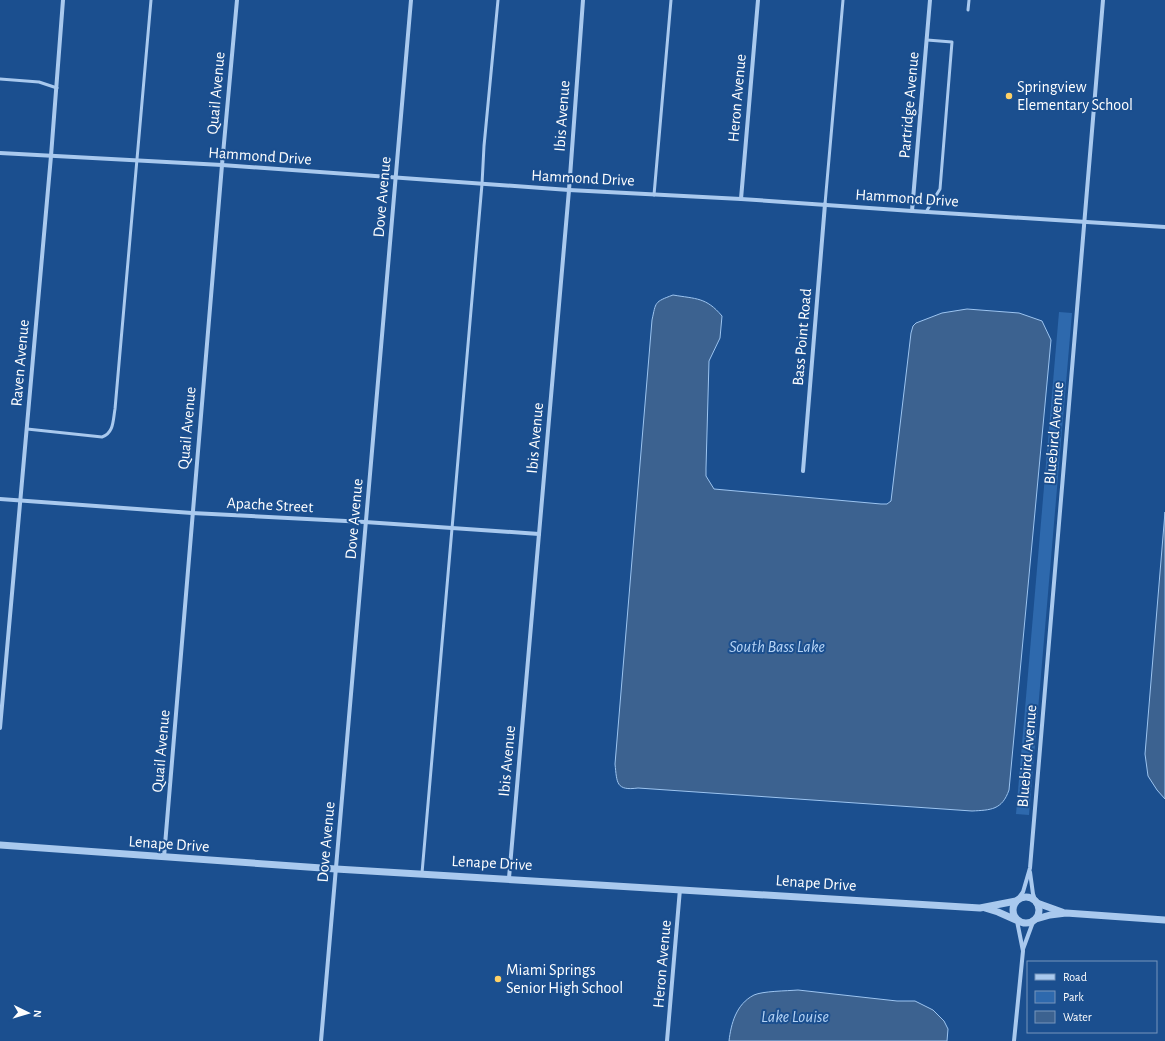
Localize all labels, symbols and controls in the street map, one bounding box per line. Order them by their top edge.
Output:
street label: Quail Avenue [204,51,229,135]
street label: Partridge Avenue [896,51,922,159]
street label: Heron Avenue [725,53,749,143]
place label: Springview Elementary School [1017,79,1133,114]
street label: Ibis Avenue [552,80,572,152]
marker: Springview Elementary School [1004,91,1014,101]
street label: Hammond Drive [208,144,312,168]
street label: Dove Avenue [370,156,394,238]
street label: Hammond Drive [531,167,635,189]
street label: Hammond Drive [855,186,959,210]
street label: Bass Point Road [790,288,814,386]
street label: Raven Avenue [8,319,32,407]
street label: Bluebird Avenue [1042,381,1066,485]
street label: Quail Avenue [175,386,200,470]
street label: Ibis Avenue [524,402,546,474]
street label: Dove Avenue [342,478,366,560]
street label: Apache Street [226,495,314,515]
water label: South Bass Lake [729,638,825,655]
street label: Bluebird Avenue [1015,704,1039,808]
street label: Quail Avenue [149,709,174,793]
street label: Ibis Avenue [496,725,518,797]
street label: Dove Avenue [314,801,338,883]
street label: Lenape Drive [128,833,210,855]
street label: Lenape Drive [451,853,533,873]
street label: Lenape Drive [775,872,857,894]
street label: Heron Avenue [650,919,674,1009]
legend [1027,961,1157,1033]
place label: Miami Springs Senior High School [506,962,623,996]
text: Road [1063,971,1087,983]
marker: Miami Springs Senior High School [493,974,503,984]
text: Park [1063,991,1084,1003]
north arrow [8,993,48,1033]
water label: Lake Louise [761,1008,829,1025]
text: N [32,1010,43,1018]
text: Water [1063,1011,1092,1023]

